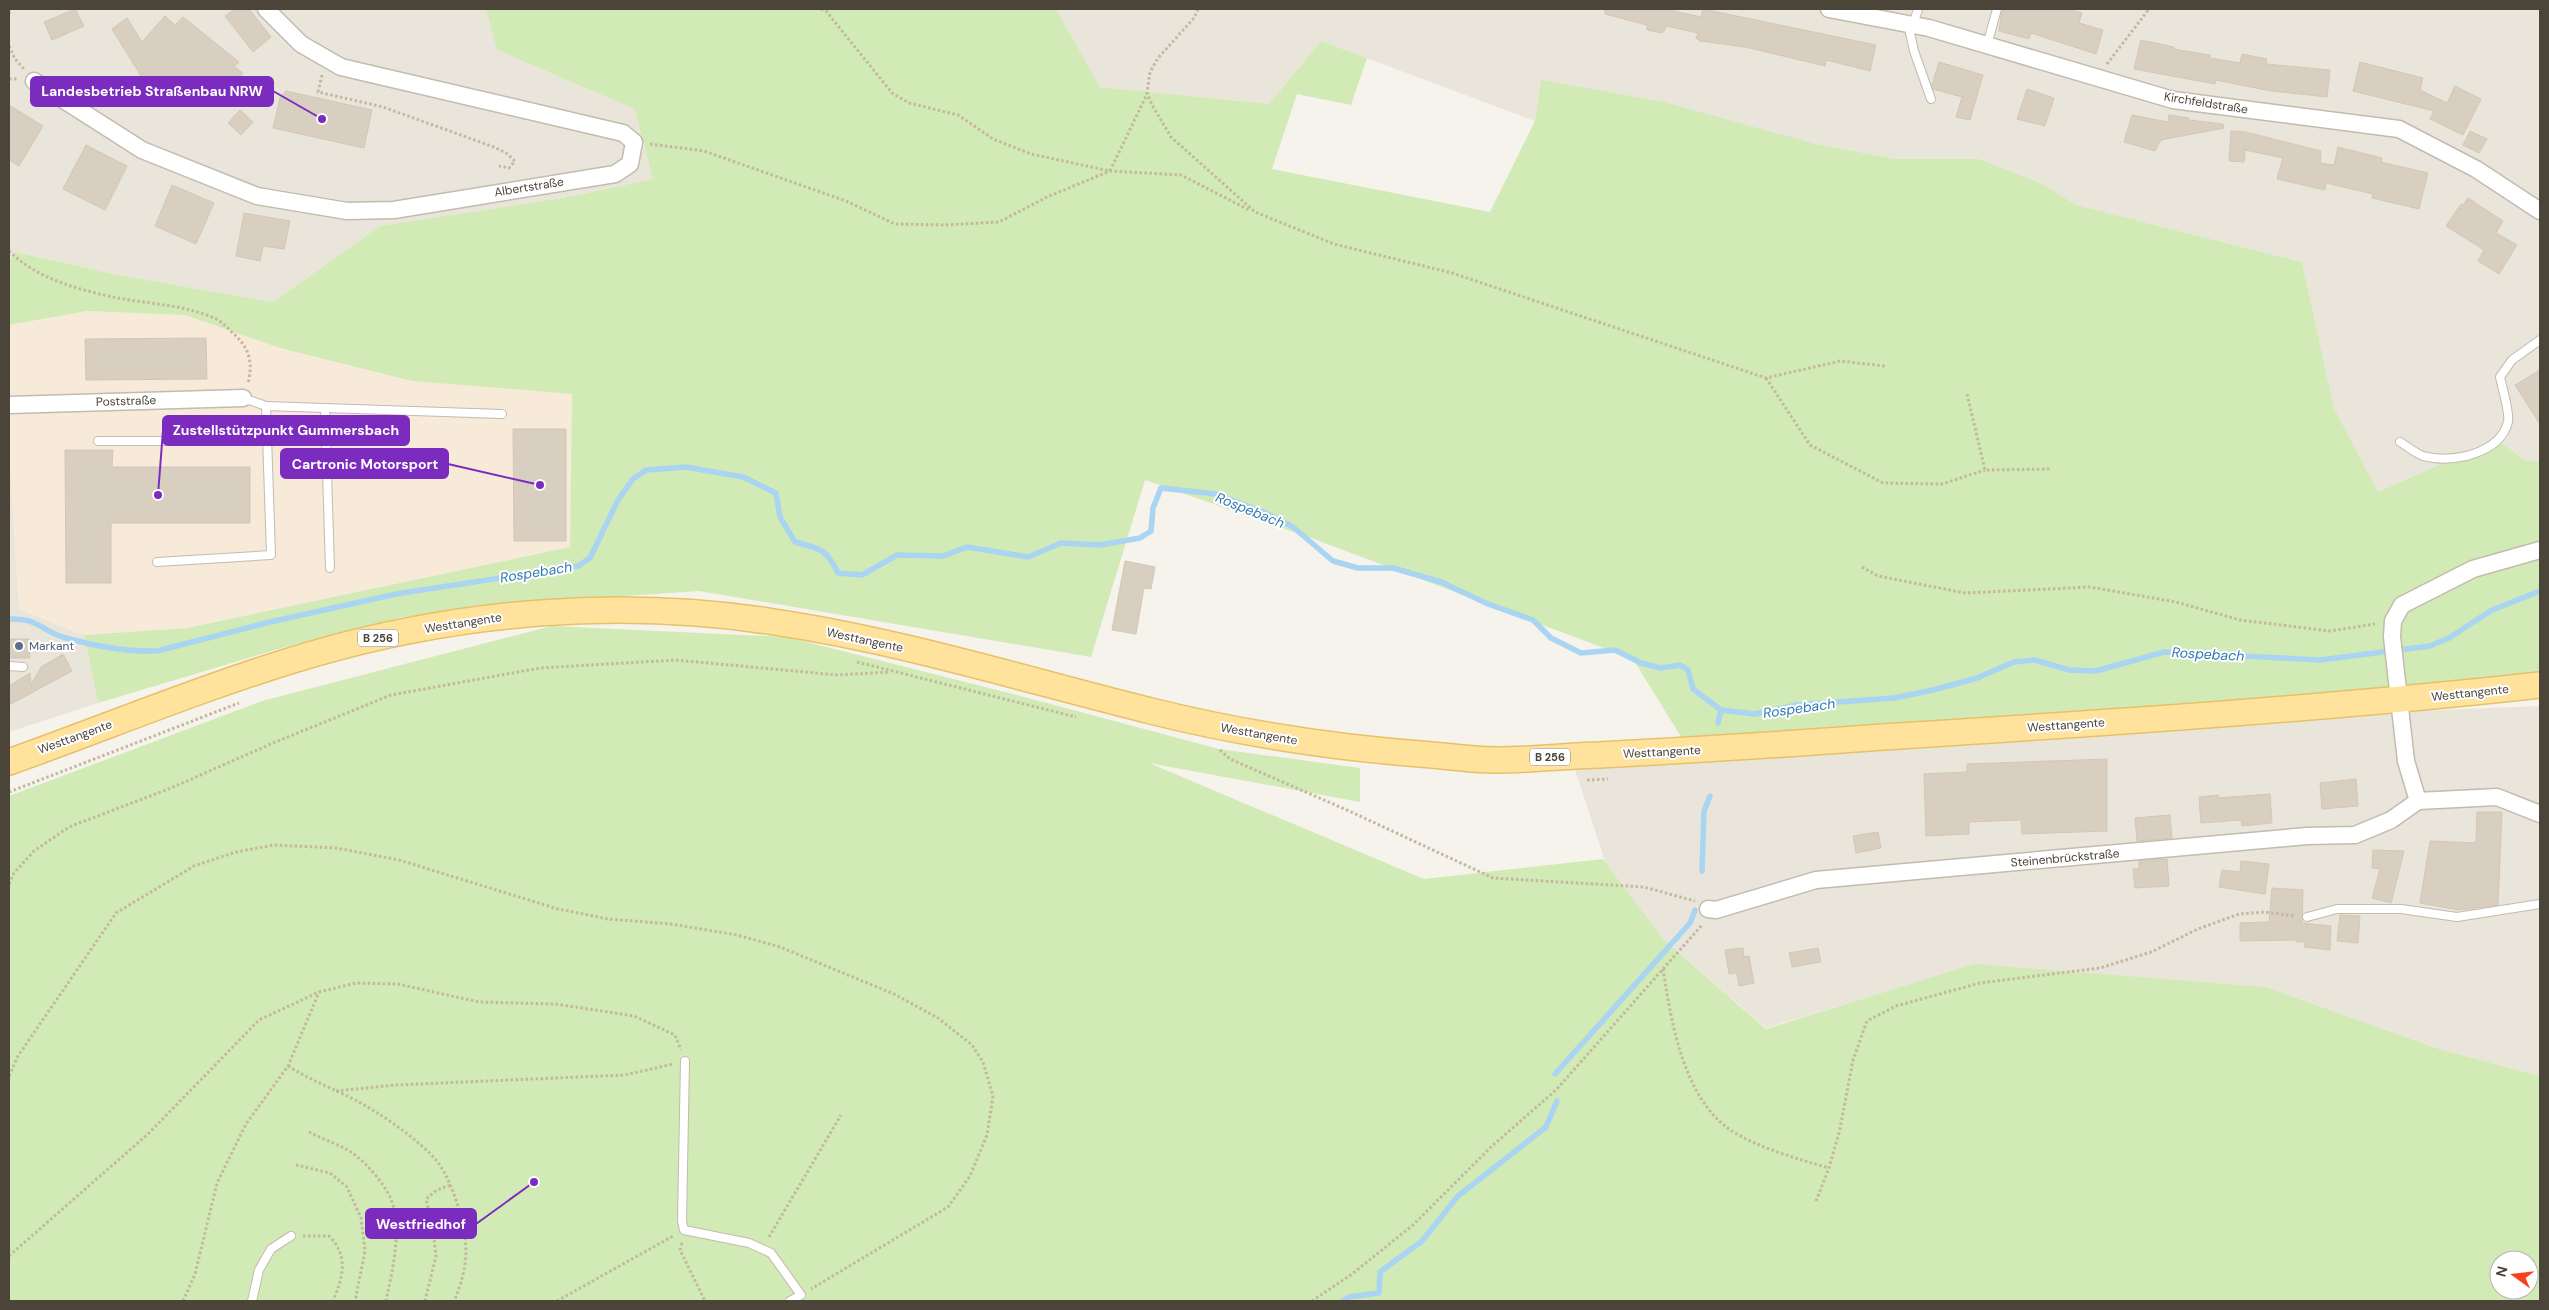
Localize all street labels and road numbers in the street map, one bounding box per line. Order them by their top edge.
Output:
street label: Kirchfeldstraße [2163,88,2249,118]
street label: Albertstraße [493,174,565,200]
street label: Poststraße [96,392,157,410]
street label: Westtangente [423,609,503,637]
street label: Westtangente [825,624,905,656]
road number: B 256 [358,630,398,646]
street label: Westtangente [2430,681,2510,705]
street label: Westtangente [2027,714,2106,736]
street label: Westtangente [36,716,115,758]
street label: Westtangente [1219,719,1299,749]
street label: Westtangente [1623,742,1702,762]
road number: B 256 [1530,749,1570,766]
street label: Steinenbrückstraße [2010,845,2120,871]

